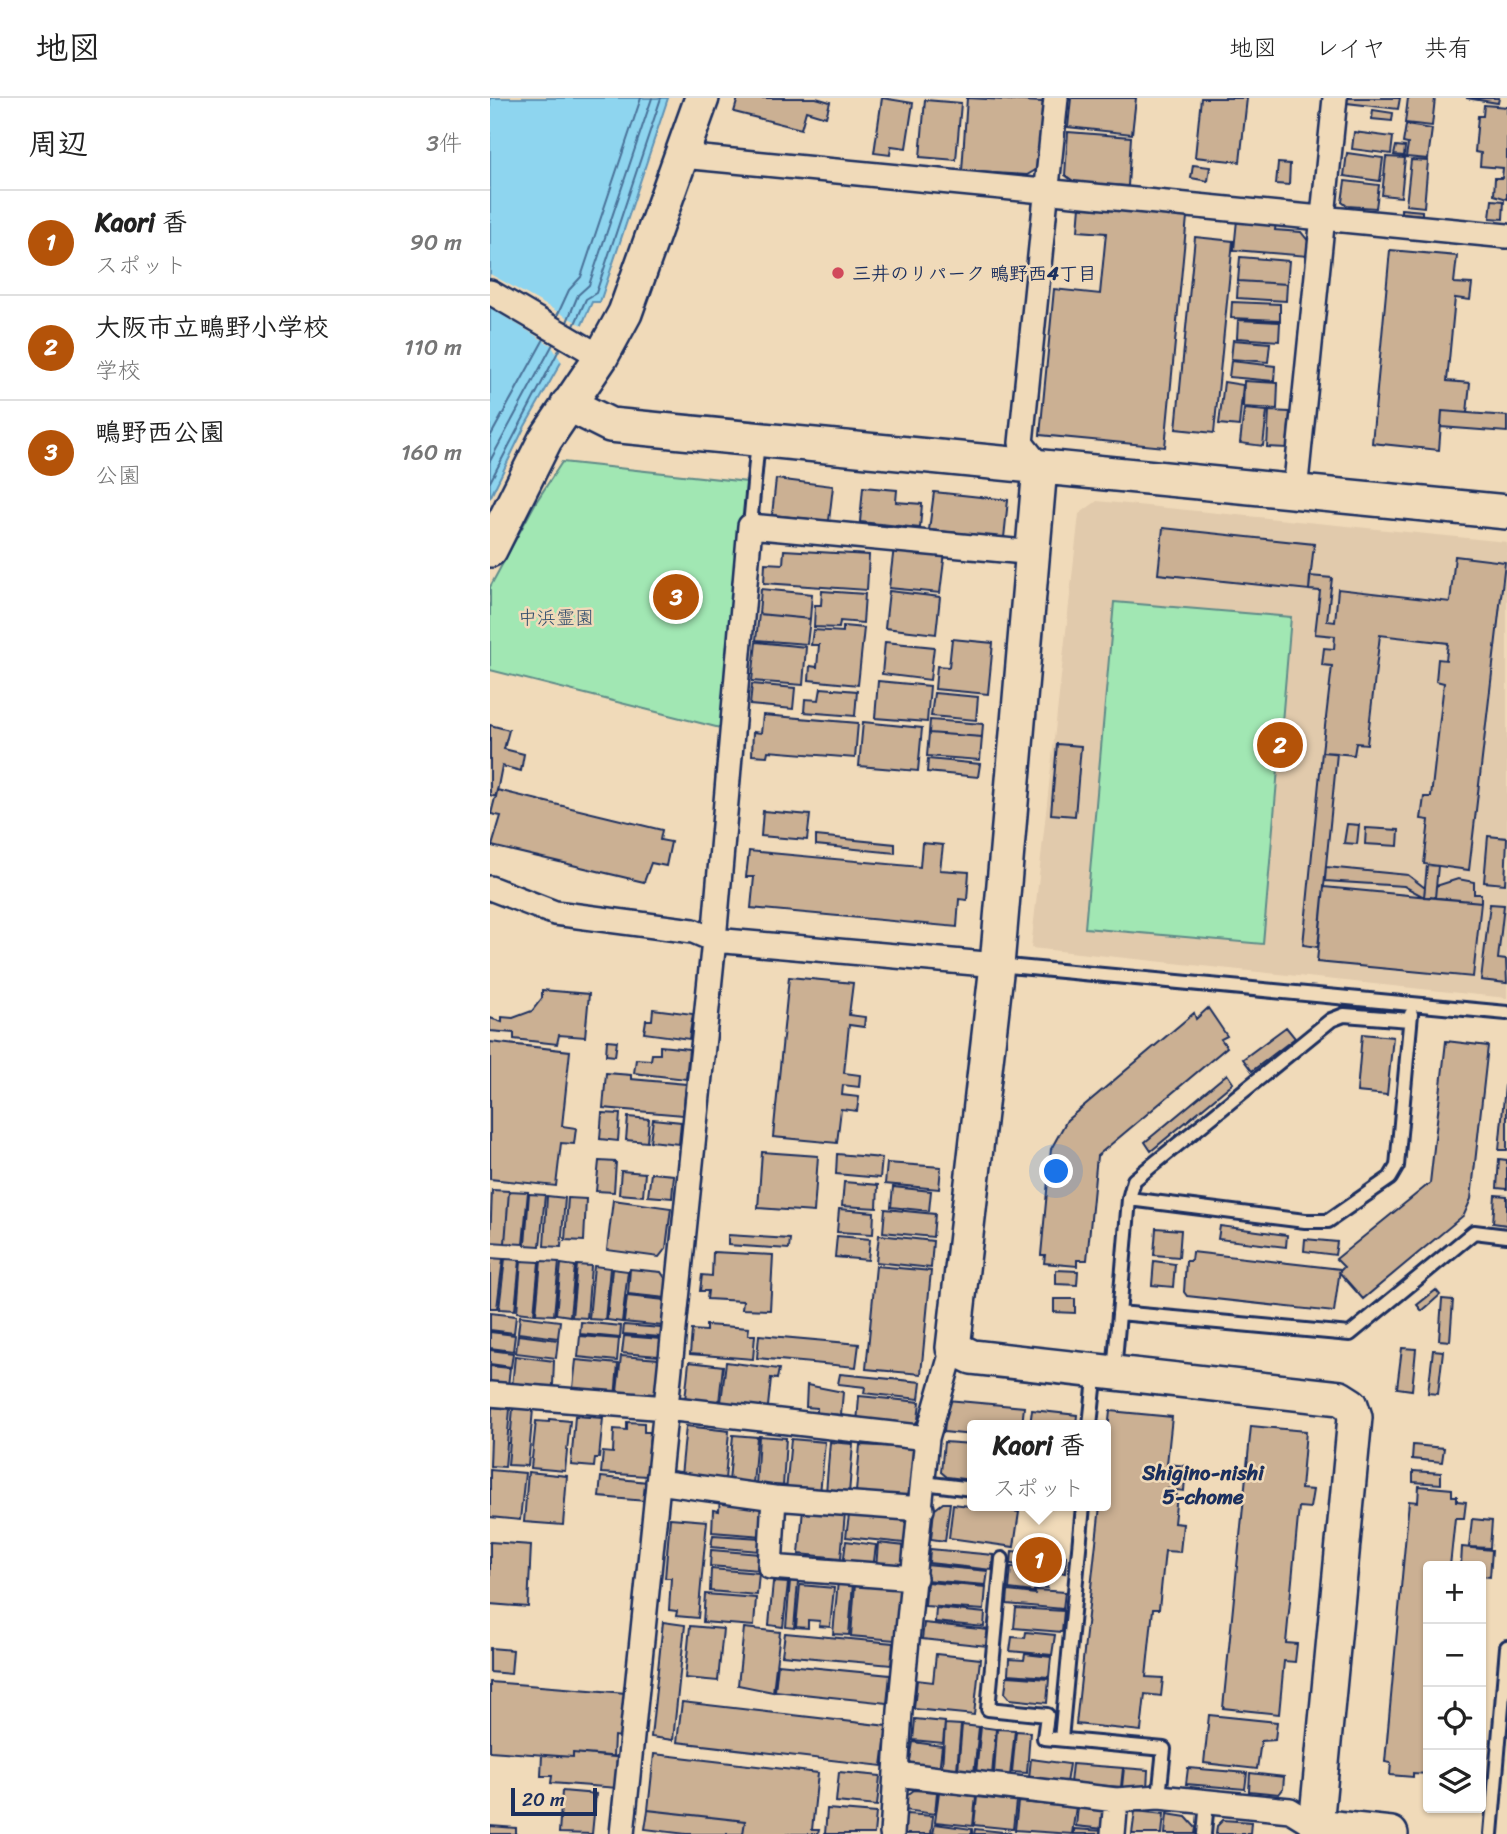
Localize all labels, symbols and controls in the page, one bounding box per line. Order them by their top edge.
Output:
text: 地図 [35,19,101,77]
text: 地図 [1229,27,1277,69]
text: レイヤ [1315,27,1386,69]
text: 共有 [1424,27,1472,69]
text: 周辺 [28,117,88,171]
text: 3件 [426,123,462,164]
text: Kaori 香 [95,199,188,245]
text: 1 [46,222,56,263]
text: 90 m [410,222,462,263]
text: スポット [95,245,187,286]
place label: 三井のリパーク 鴫野西4丁目 [852,257,1097,290]
marker: 三井のリパーク 鴫野西4丁目 [830,265,846,281]
text: 大阪市立鴫野小学校 [95,304,329,350]
text: 2 [44,327,58,368]
text: 110 m [404,327,462,368]
text: 学校 [95,350,141,391]
text: 鴫野西公園 [95,409,225,455]
text: 3 [45,432,57,473]
text: 160 m [401,432,462,473]
text: 公園 [95,455,141,496]
pin: 3 [653,571,699,623]
park label: 中浜霊園 [518,601,594,634]
pin: 2 [1257,719,1303,771]
your location [1039,1154,1073,1188]
popup [967,1420,1111,1511]
text: Kaori 香 [993,1422,1085,1468]
district label: Shigino-nishi 5-chome [1141,1454,1265,1516]
text: スポット [993,1468,1085,1509]
pin: 1 [1016,1534,1062,1586]
map controls [1423,1561,1486,1813]
button: + [1423,1561,1486,1624]
button: − [1423,1624,1486,1687]
button: locate [1423,1687,1486,1750]
button: layers [1423,1750,1486,1813]
text: 20 m [522,1783,565,1816]
scale bar [511,1785,597,1817]

